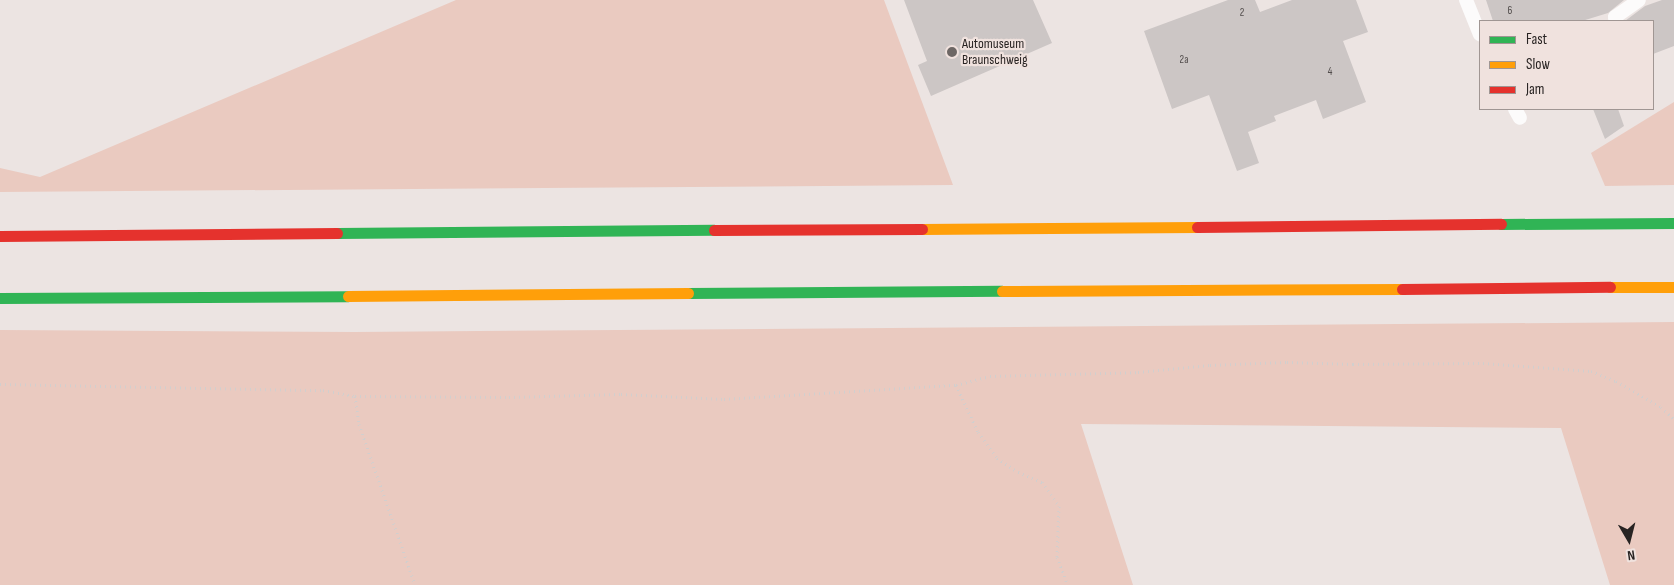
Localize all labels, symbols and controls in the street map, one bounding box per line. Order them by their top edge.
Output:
house number: 6 [1508,4,1512,18]
house number: 2 [1240,6,1244,20]
legend [1479,20,1654,110]
text: Fast [1526,30,1547,49]
place label: Automuseum Braunschweig [962,36,1027,68]
marker: Automuseum Braunschweig [946,46,958,58]
house number: 2a [1180,53,1188,67]
text: Slow [1526,55,1550,74]
house number: 4 [1328,65,1332,79]
text: Jam [1526,80,1544,99]
north arrow [1604,515,1654,565]
text: N [1626,546,1636,564]

